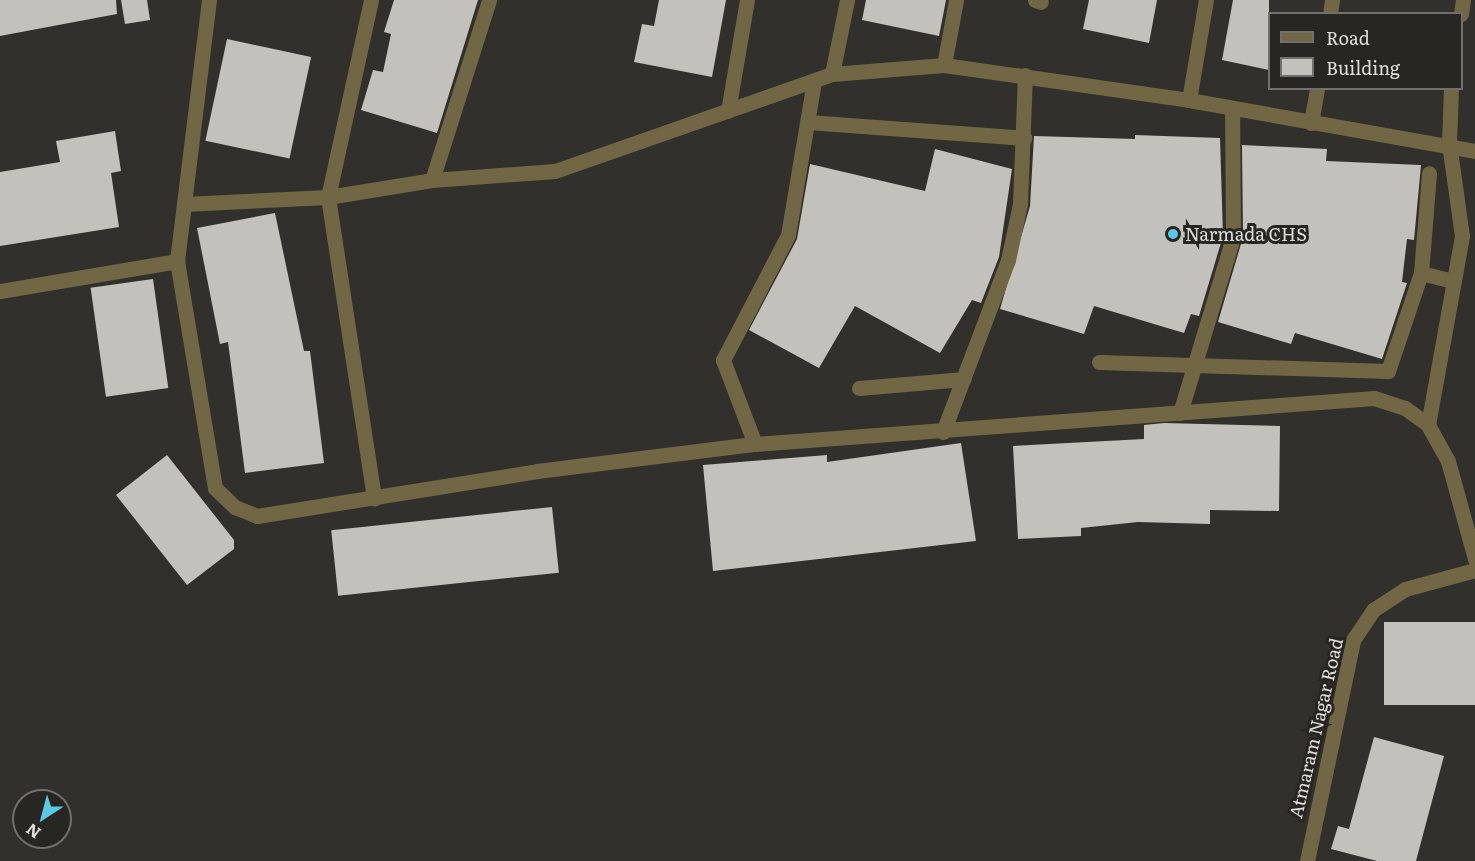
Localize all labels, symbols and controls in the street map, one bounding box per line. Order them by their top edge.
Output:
legend [1268,12,1463,90]
text: Road [1326,24,1370,51]
text: Building [1326,54,1400,81]
place label: Narmada CHS [1185,223,1307,245]
marker: Narmada CHS [1166,227,1180,241]
street label: Atmaram Nagar Road [1285,636,1347,820]
north arrow [12,789,72,849]
text: N [20,818,45,846]

